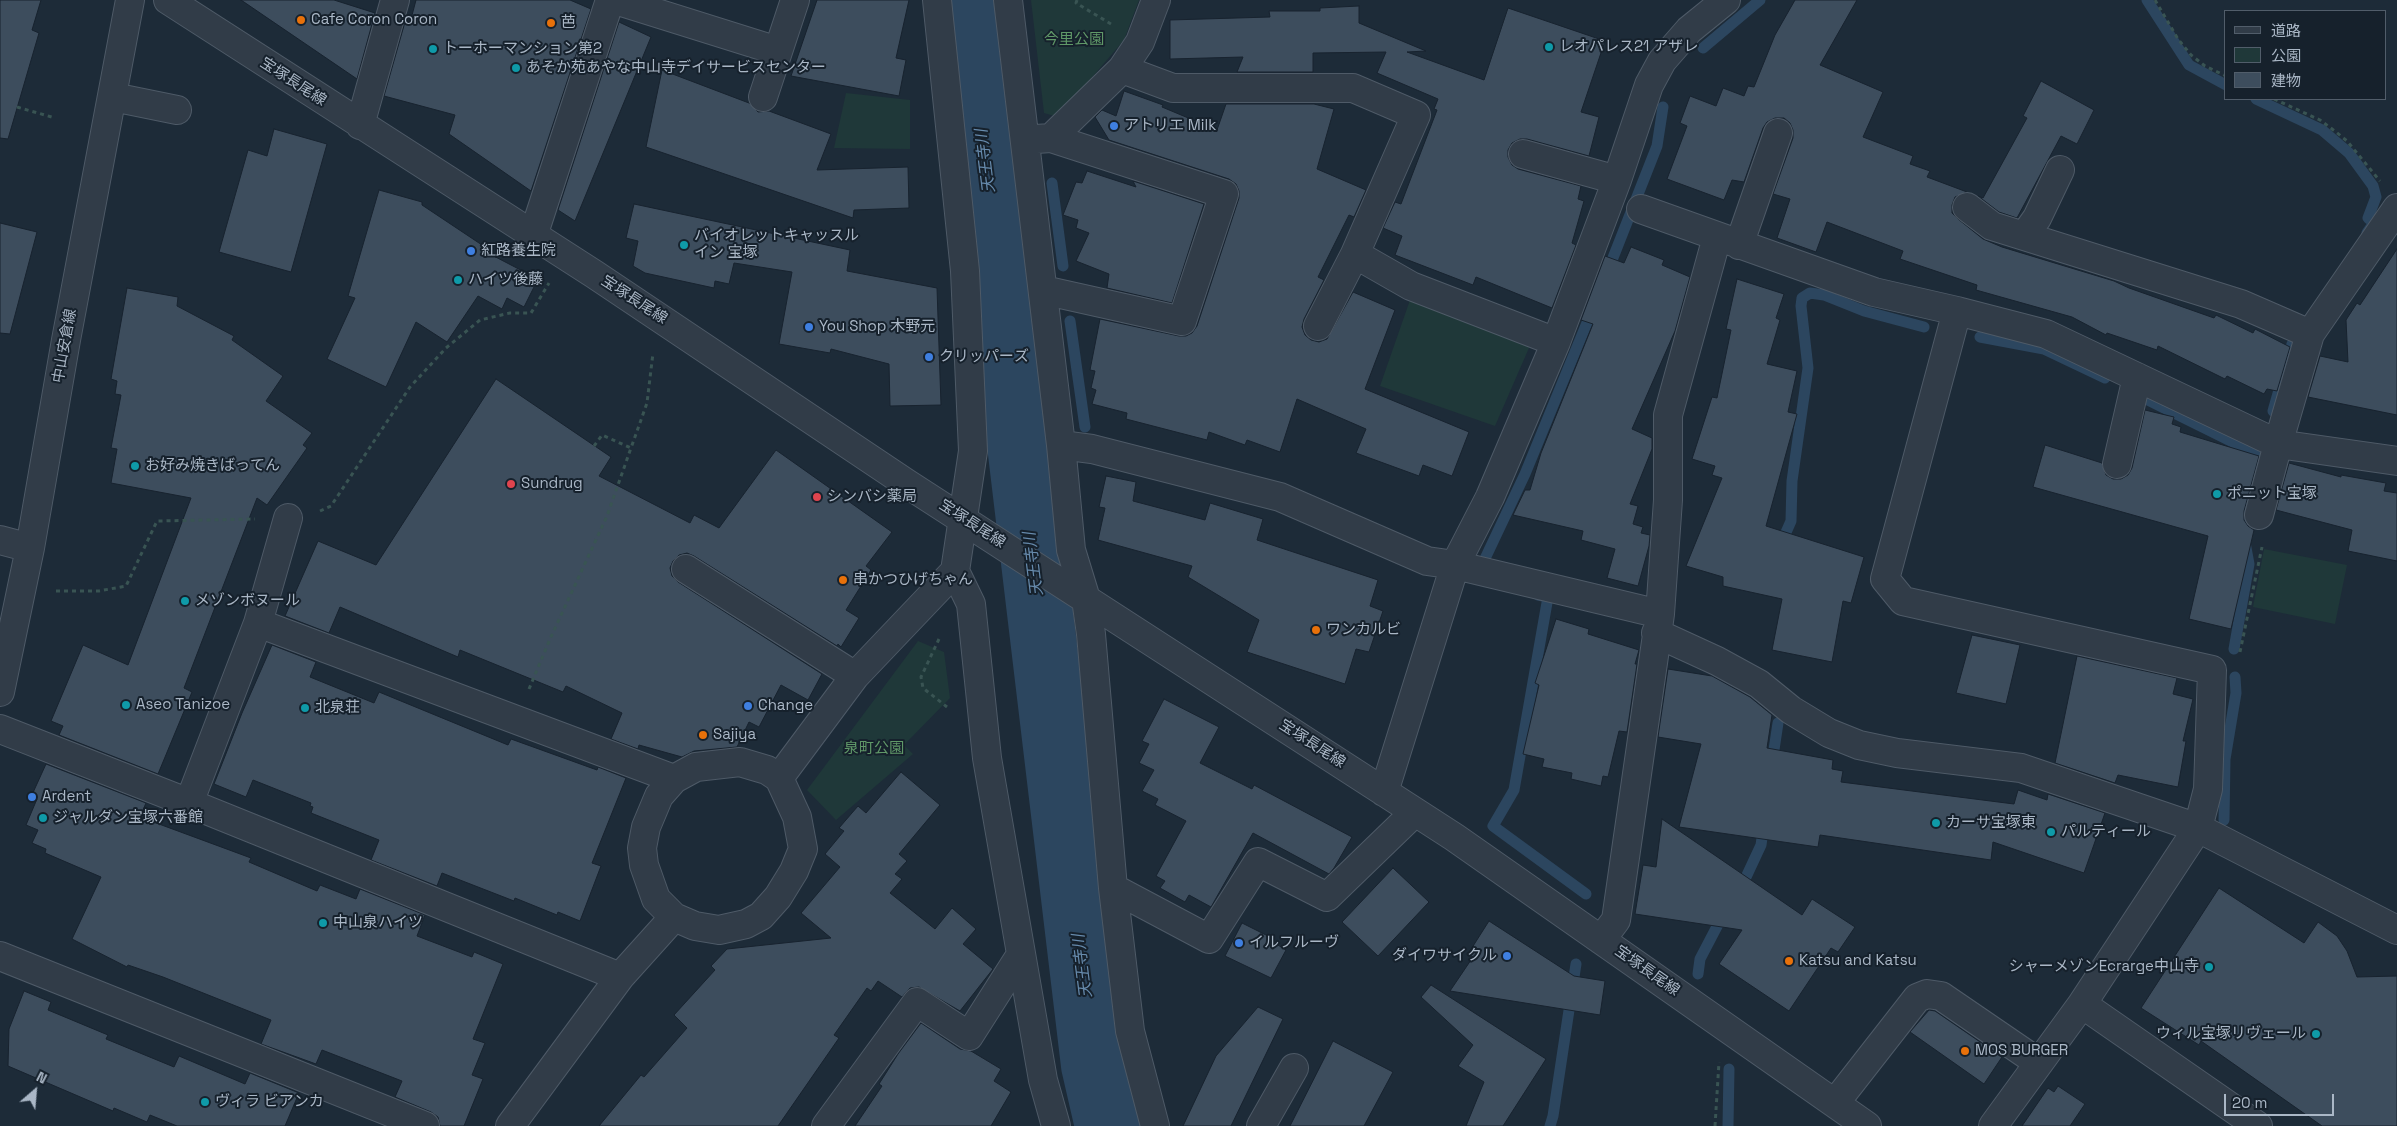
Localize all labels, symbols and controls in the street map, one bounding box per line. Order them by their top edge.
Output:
legend [2224,10,2387,100]
place label: Cafe Coron Coron [311,11,437,29]
marker: Cafe Coron Coron [295,14,307,26]
place label: 芭 [561,14,576,32]
marker: 芭 [545,17,557,29]
text: 道路 [2271,21,2301,40]
park label: 今里公園 [1044,31,1104,49]
place label: レオパレス21 アザレ [1559,38,1698,56]
place label: トーホーマンション第2 [443,40,602,58]
marker: レオパレス21 アザレ [1543,41,1555,53]
marker: トーホーマンション第2 [427,43,439,55]
text: 公園 [2271,46,2301,65]
street label: 宝塚長尾線 [257,54,329,110]
place label: あそか苑あやな中山寺デイサービスセンター [526,59,826,77]
marker: あそか苑あやな中山寺デイサービスセンター [510,62,522,74]
text: 建物 [2271,71,2301,90]
place label: アトリエ Milk [1124,117,1216,135]
marker: アトリエ Milk [1108,120,1120,132]
water label: 天王寺川 [973,128,999,194]
place label: バイオレットキャッスル イン 宝塚 [694,227,859,262]
marker: バイオレットキャッスル イン 宝塚 [678,239,690,251]
place label: 紅路養生院 [481,242,556,260]
marker: 紅路養生院 [465,245,477,257]
place label: ハイツ後藤 [468,271,543,289]
street label: 宝塚長尾線 [598,272,670,328]
marker: ハイツ後藤 [452,274,464,286]
street label: 中山安倉線 [50,308,80,384]
place label: You Shop 木野元 [819,318,935,336]
marker: You Shop 木野元 [803,321,815,333]
place label: クリッパーズ [939,348,1029,366]
marker: クリッパーズ [923,351,935,363]
place label: お好み焼きばってん [145,457,280,475]
marker: お好み焼きばってん [129,460,141,472]
place label: Sundrug [521,475,583,493]
marker: Sundrug [505,478,517,490]
place label: ポニット宝塚 [2227,485,2317,503]
place label: シンバシ薬局 [827,488,917,506]
marker: ポニット宝塚 [2211,488,2223,500]
marker: シンバシ薬局 [811,491,823,503]
street label: 宝塚長尾線 [936,496,1008,552]
water label: 天王寺川 [1021,531,1047,597]
place label: 串かつひげちゃん [853,571,973,589]
marker: 串かつひげちゃん [837,574,849,586]
place label: メゾンボヌール [195,592,300,610]
marker: メゾンボヌール [179,595,191,607]
place label: ワンカルビ [1326,621,1401,639]
marker: ワンカルビ [1310,624,1322,636]
place label: Aseo Tanizoe [136,696,230,714]
place label: Change [758,697,813,715]
marker: Aseo Tanizoe [120,699,132,711]
place label: 北泉荘 [315,699,360,717]
marker: Change [742,700,754,712]
marker: 北泉荘 [299,702,311,714]
street label: 宝塚長尾線 [1276,716,1348,772]
place label: Sajiya [713,726,756,744]
marker: Sajiya [697,729,709,741]
park label: 泉町公園 [844,740,904,758]
place label: Ardent [42,788,91,806]
marker: Ardent [26,791,38,803]
place label: ジャルダン宝塚六番館 [53,809,203,827]
marker: ジャルダン宝塚六番館 [37,812,49,824]
place label: カーサ宝塚東 [1946,814,2036,832]
marker: カーサ宝塚東 [1930,817,1942,829]
place label: パルティール [2061,823,2151,841]
marker: パルティール [2045,826,2057,838]
place label: 中山泉ハイツ [333,914,423,932]
marker: 中山泉ハイツ [317,917,329,929]
water label: 天王寺川 [1070,933,1096,999]
place label: イルフルーヴ [1249,934,1339,952]
marker: イルフルーヴ [1233,937,1245,949]
street label: 宝塚長尾線 [1611,942,1683,1000]
place label: ダイワサイクル [1392,947,1497,965]
marker: ダイワサイクル [1501,950,1513,962]
place label: Katsu and Katsu [1799,952,1917,970]
marker: Katsu and Katsu [1783,955,1795,967]
place label: シャーメゾンEcrarge中山寺 [2009,958,2199,976]
marker: シャーメゾンEcrarge中山寺 [2203,961,2215,973]
place label: ウィル宝塚リヴェール [2156,1025,2306,1043]
marker: ウィル宝塚リヴェール [2310,1028,2322,1040]
place label: MOS BURGER [1975,1042,2068,1060]
marker: MOS BURGER [1959,1045,1971,1057]
north arrow [10,1066,60,1116]
text: N [34,1067,50,1088]
scale bar [2227,1084,2337,1116]
place label: ヴィラ ビアンカ [215,1093,324,1111]
text: 20 m [2232,1093,2267,1112]
marker: ヴィラ ビアンカ [199,1096,211,1108]

